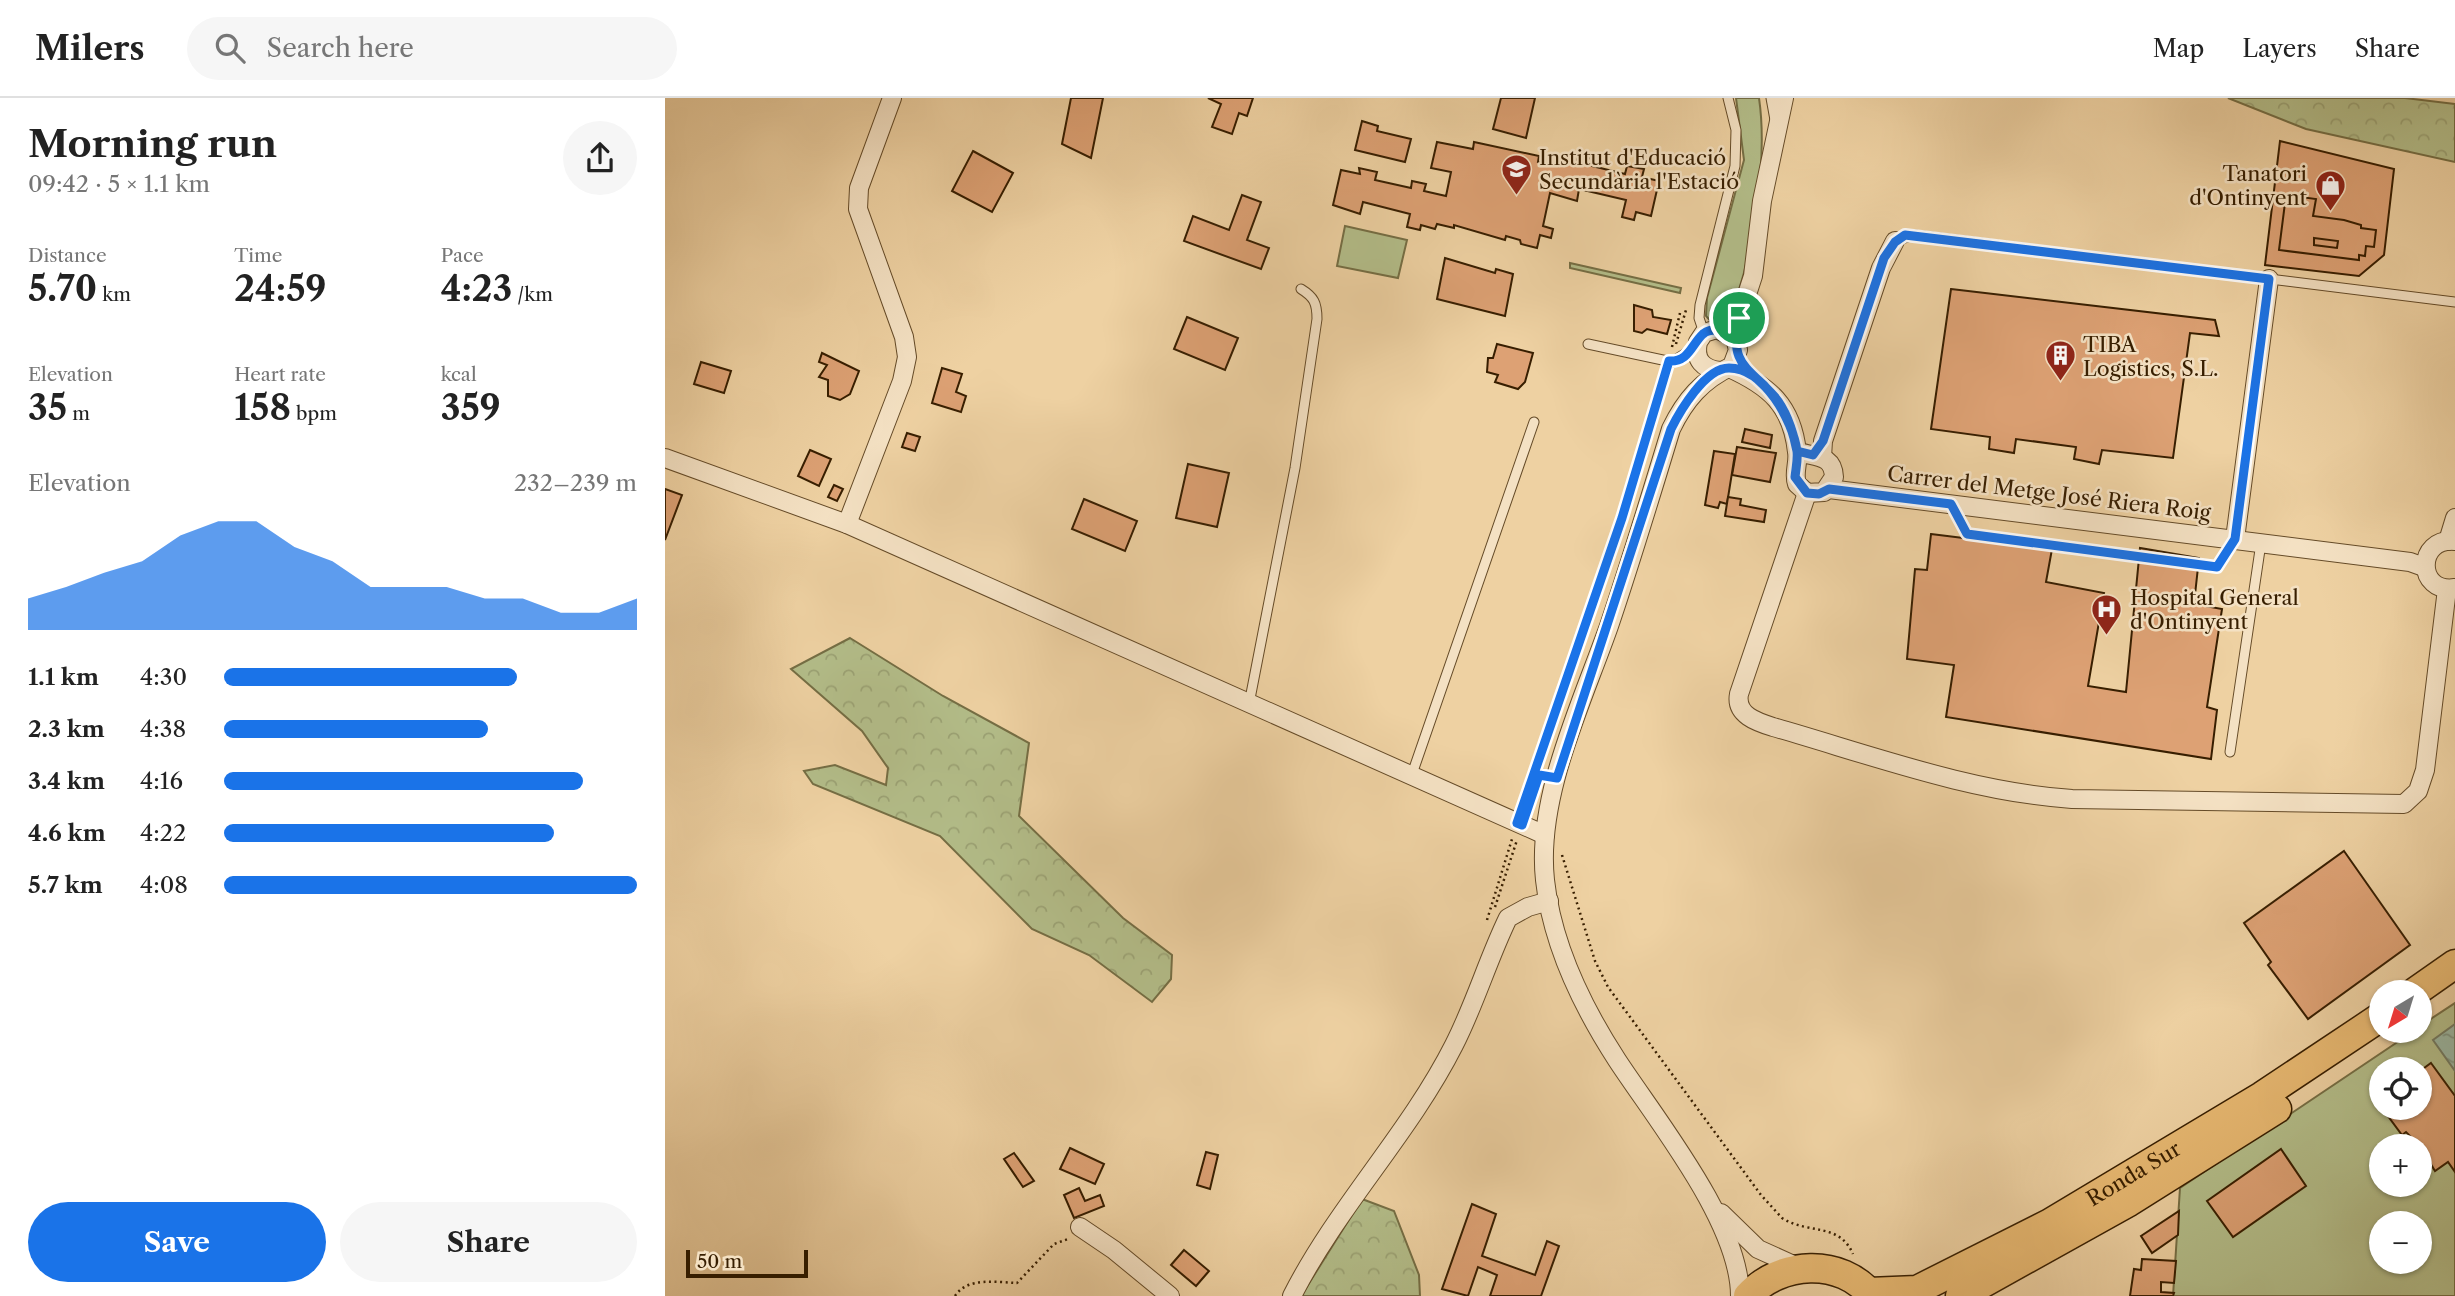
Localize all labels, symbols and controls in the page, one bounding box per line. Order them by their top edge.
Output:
search box [187,17,677,80]
text: Milers [35,28,145,69]
icon: search [211,29,249,67]
text: Search here [267,32,414,64]
text: Map [2153,34,2204,63]
text: Layers [2242,34,2317,63]
text: Share [2355,34,2420,63]
text: Morning run [28,120,277,167]
button: share [563,121,637,195]
place label: Institut d'Educació Secundària l'Estació [1539,145,1739,194]
school or university icon: Institut d'Educació Secundària l'Estació [1499,152,1533,196]
place label: Tanatori d'Ontinyent [2189,161,2308,210]
shop icon: Tanatori d'Ontinyent [2313,168,2347,212]
text: 09:42 · 5 × 1.1 km [28,170,210,198]
text: Distance [28,244,107,267]
text: Time [234,244,282,267]
text: Pace [441,244,484,267]
text: 5.70 [28,267,97,310]
text: 24:59 [234,267,326,310]
text: 4:23 [441,267,512,310]
text: km [97,283,131,306]
text: /km [512,283,553,306]
pin [1709,288,1769,348]
icon: arrive [1720,299,1758,337]
place label: TIBA Logistics, S.L. [2083,332,2219,381]
building icon: TIBA Logistics, S.L. [2043,339,2077,383]
text: Elevation [28,363,113,386]
text: Heart rate [234,363,326,386]
text: kcal [441,363,477,386]
text: 35 [28,386,67,429]
text: 158 [234,386,291,429]
text: 359 [441,386,501,429]
text: m [67,402,90,425]
text: bpm [291,402,337,425]
street label: Carrer del Metge José Riera Roig [1886,461,2213,525]
text: Elevation [28,469,131,497]
text: 232–239 m [514,469,637,497]
place label: Hospital General d'Ontinyent [2130,585,2299,634]
hospital icon: Hospital General d'Ontinyent [2090,592,2124,636]
text: 1.1 km [28,663,99,691]
text: 4:30 [140,663,187,691]
text: 2.3 km [28,715,105,743]
text: 4:38 [140,715,186,743]
text: 3.4 km [28,767,105,795]
text: 4:16 [140,767,183,795]
text: 4.6 km [28,819,106,847]
text: 4:22 [140,819,186,847]
text: 5.7 km [28,871,103,899]
text: 4:08 [140,871,188,899]
north arrow [2369,980,2433,1043]
map controls [2369,980,2432,1274]
button: locate [2369,1057,2432,1120]
button: + [2369,1134,2432,1197]
street label: Ronda Sur [2082,1135,2185,1211]
button: Save [28,1202,326,1282]
button: Share [340,1202,637,1282]
button: − [2369,1211,2432,1274]
scale bar [686,1247,809,1279]
text: 50 m [697,1250,742,1273]

